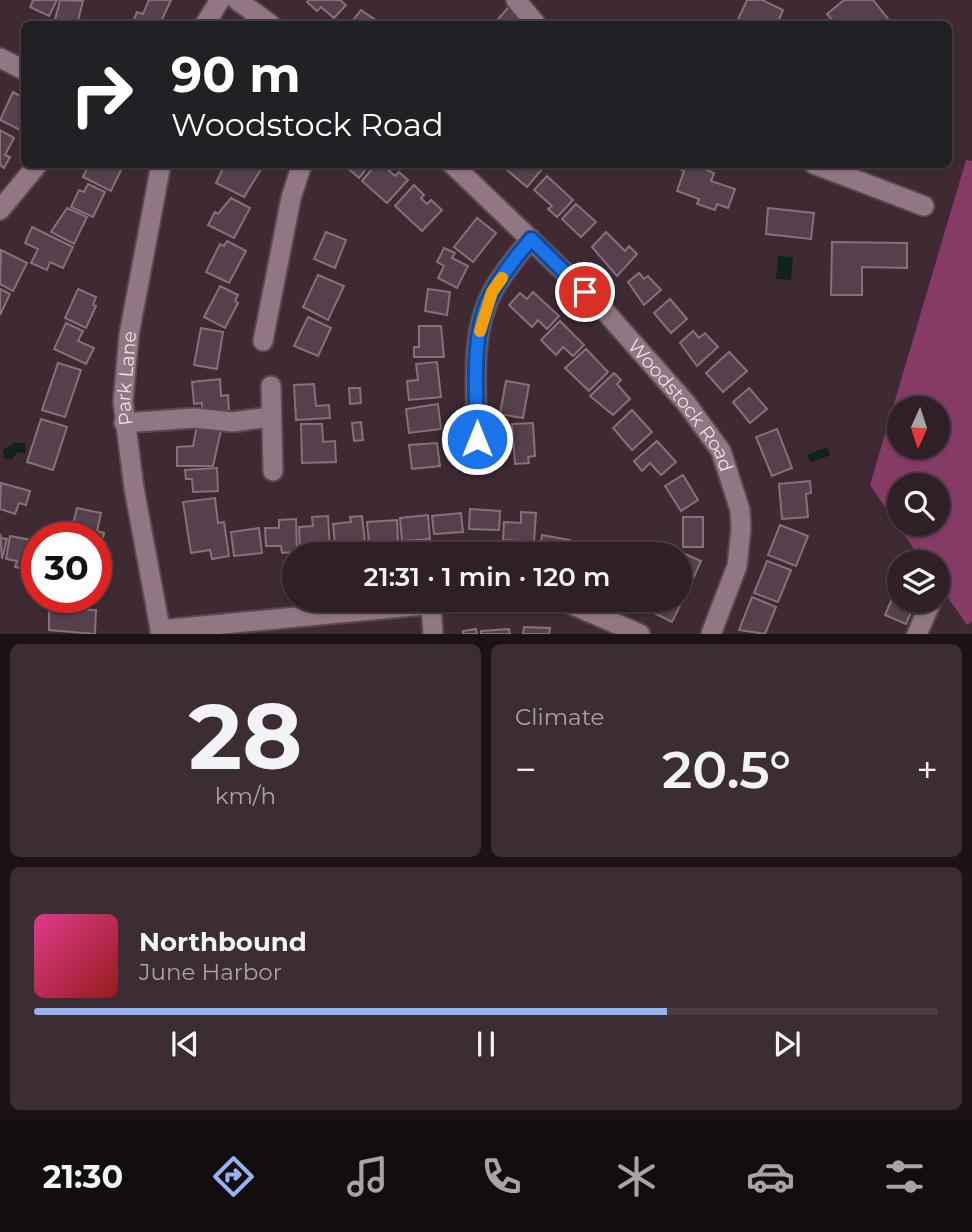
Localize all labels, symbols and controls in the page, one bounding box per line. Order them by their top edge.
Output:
text: 90 m [171,45,301,104]
icon: right [56,49,147,140]
text: Woodstock Road [171,105,444,144]
pin [555,262,615,322]
icon: arrive [566,273,604,311]
street label: Park Lane [112,330,141,427]
street label: Woodstock Road [623,334,738,475]
north arrow [887,396,950,458]
map controls [887,396,950,613]
position arrow [440,402,514,476]
button: search [887,473,950,536]
speed limit sign: 30 [21,522,112,613]
button: layers [887,550,950,613]
text: 21:31 · 1 min · 120 m [364,561,610,593]
text: 28 [189,681,302,792]
text: Climate [515,703,604,731]
text: 20.5° [662,738,791,801]
text: − [515,746,537,793]
text: + [916,746,938,793]
text: km/h [215,782,276,810]
text: Northbound [139,926,307,958]
text: June Harbor [139,958,282,986]
icon: previous [166,1025,204,1063]
icon: pause [467,1025,505,1063]
icon: next [768,1025,806,1063]
icon: directions [209,1152,258,1201]
icon: music [343,1152,392,1201]
icon: phone [477,1152,526,1201]
icon: climate [612,1152,661,1201]
icon: car [746,1152,795,1201]
icon: filters [880,1152,929,1201]
text: 21:30 [43,1157,123,1196]

